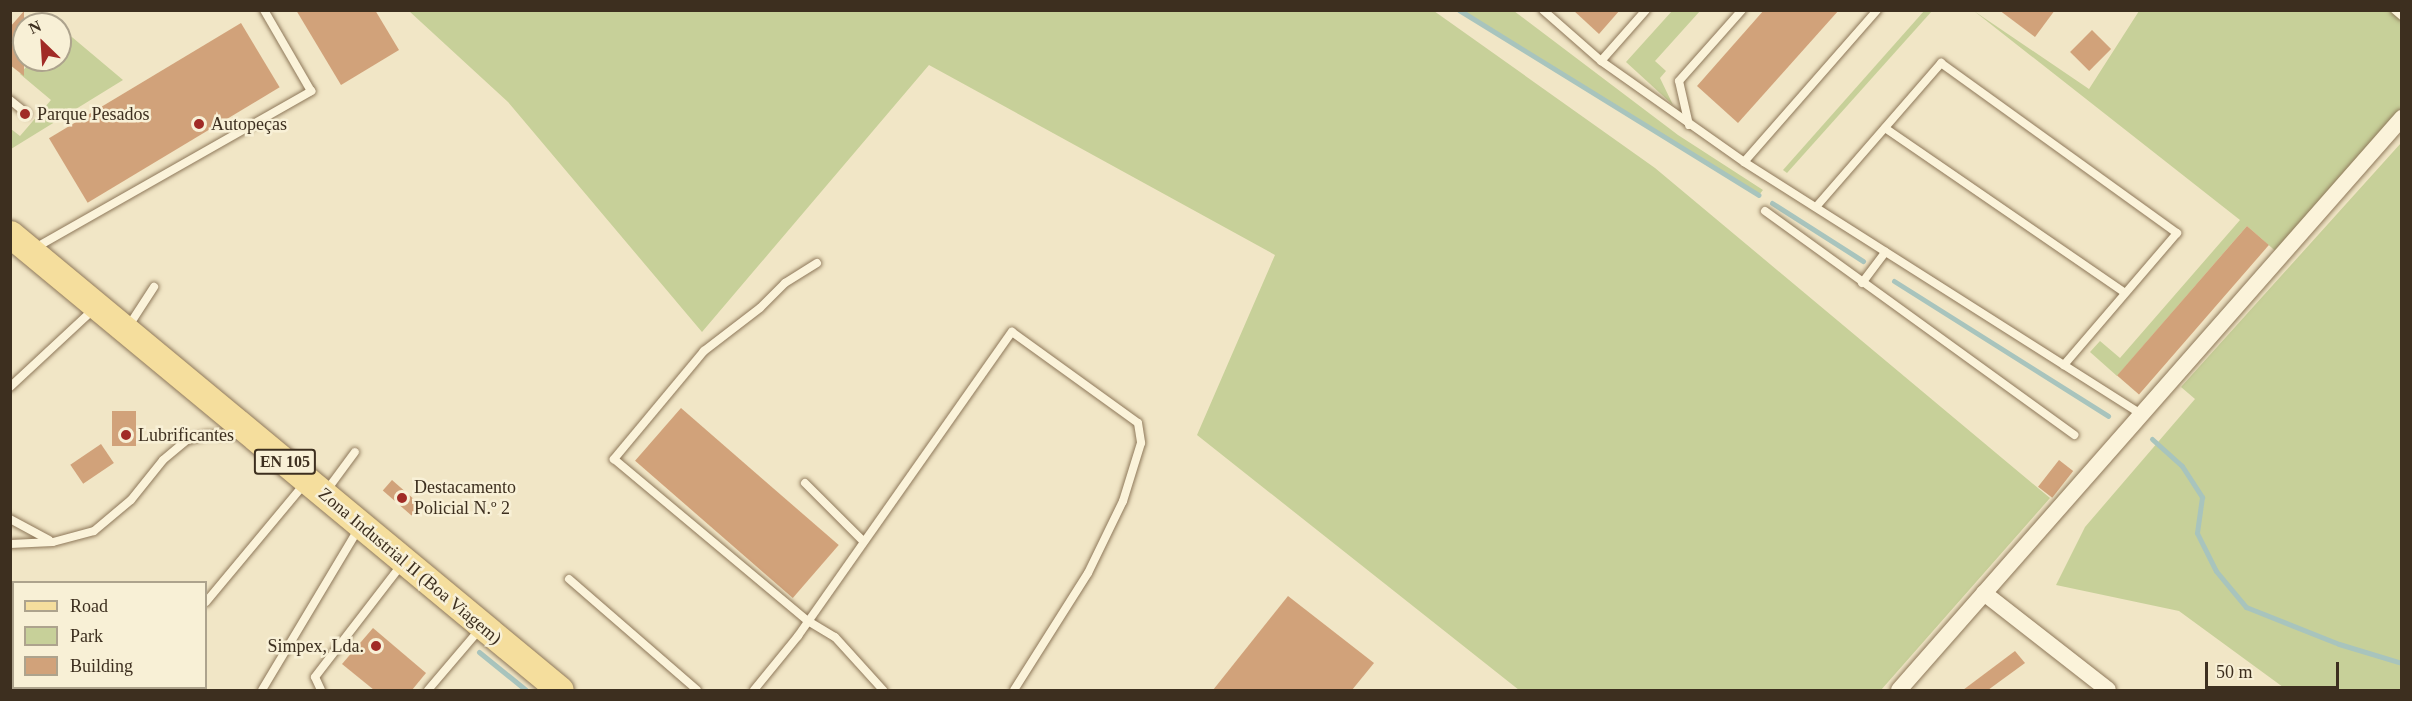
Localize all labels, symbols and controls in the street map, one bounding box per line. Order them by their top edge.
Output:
north arrow [12,12,72,72]
text: N [26,17,44,37]
place label: Parque Pesados [37,103,149,125]
marker: Parque Pesados [18,107,32,121]
place label: Autopeças [211,113,287,135]
marker: Autopeças [192,117,206,131]
place label: Lubrificantes [138,424,234,446]
marker: Lubrificantes [119,428,133,442]
road number: EN 105 [254,449,316,475]
place label: Destacamento Policial N.º 2 [414,477,516,520]
street label: Zona Industrial II (Boa Viagem) [314,483,506,649]
marker: Destacamento Policial N.º 2 [395,491,409,505]
legend [12,581,207,689]
text: Road [70,596,108,616]
text: Park [70,626,103,646]
place label: Simpex, Lda. [268,635,364,657]
marker: Simpex, Lda. [369,639,383,653]
scale bar [2208,650,2342,688]
text: Building [70,656,133,676]
text: 50 m [2216,662,2253,682]

